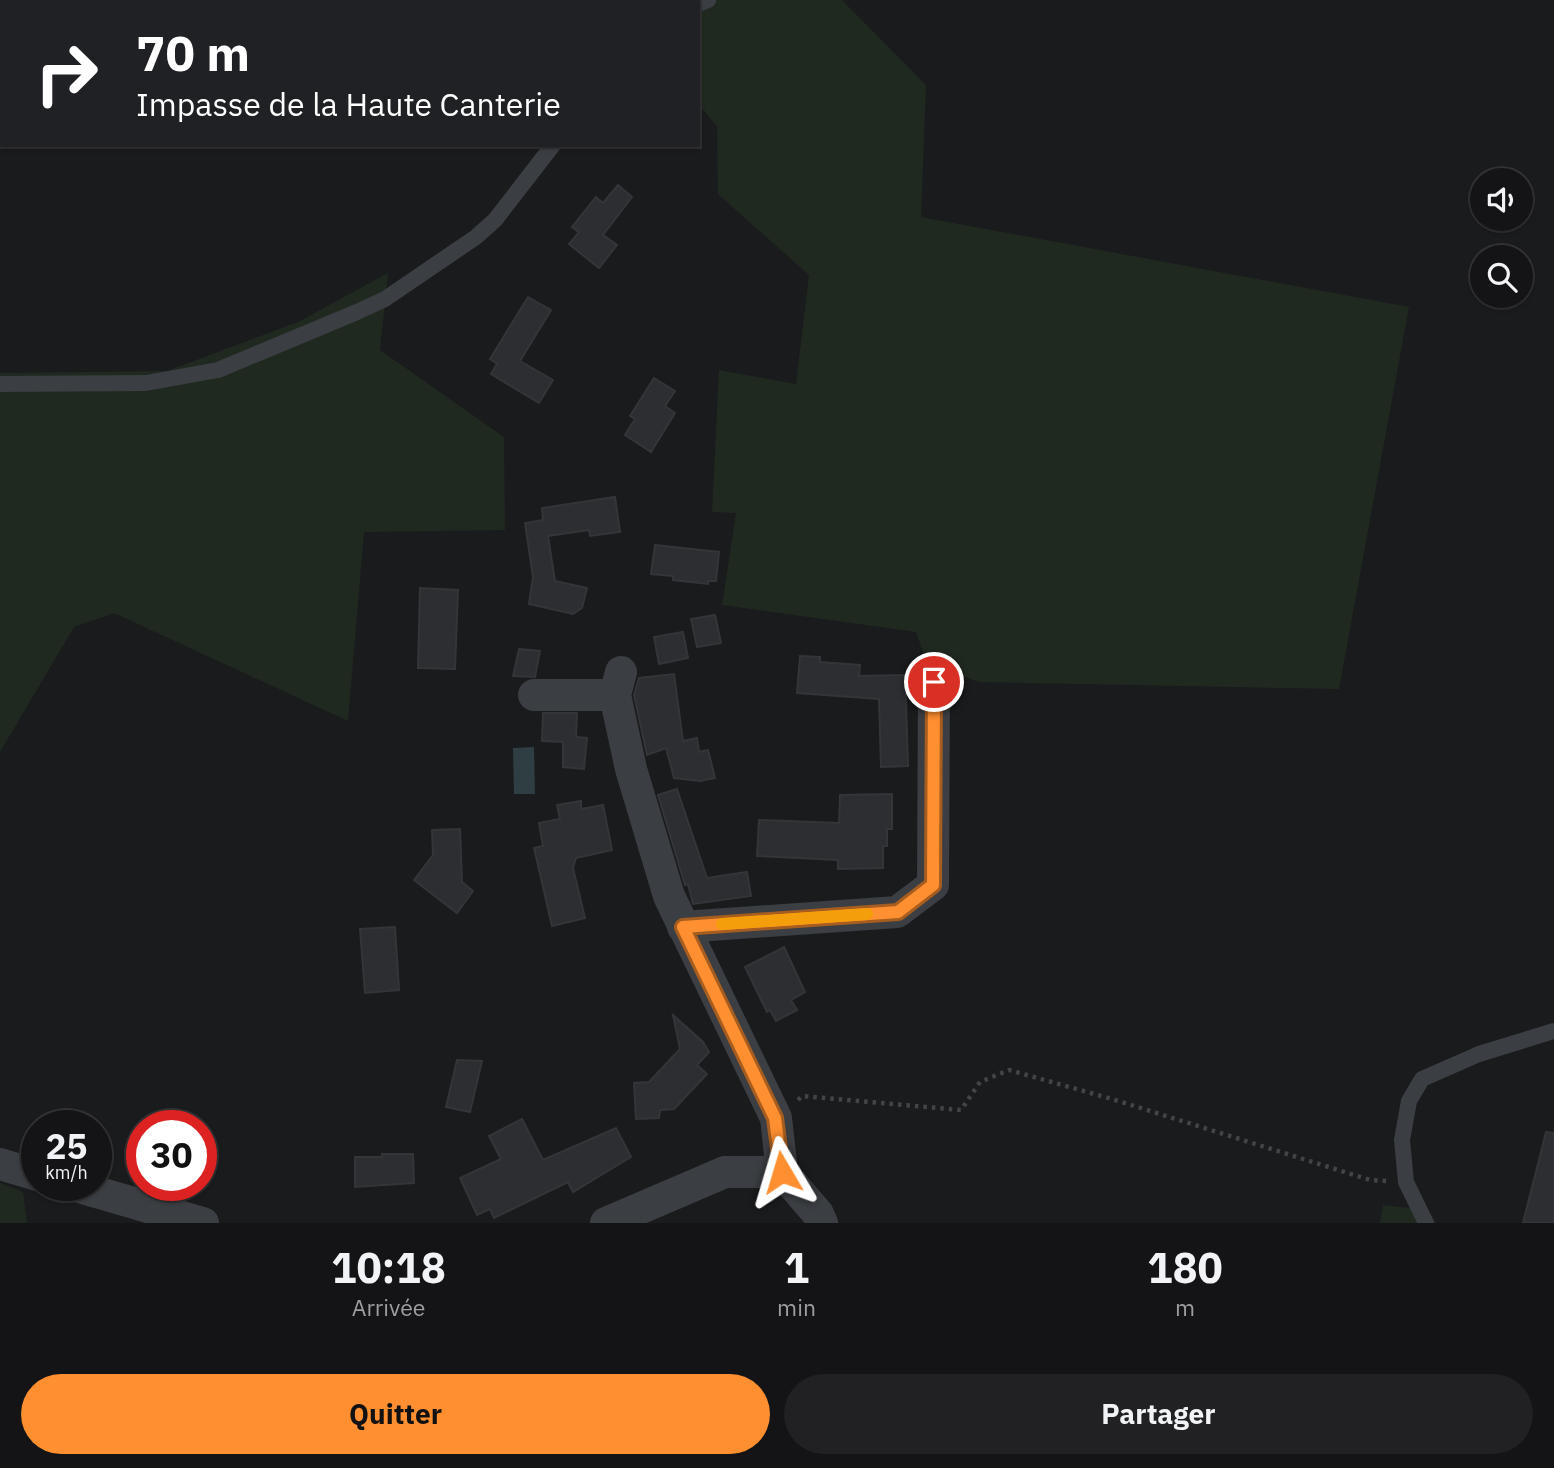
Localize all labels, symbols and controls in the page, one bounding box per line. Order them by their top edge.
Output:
text: 70 m [136,21,250,84]
icon: right [21,28,112,119]
text: Impasse de la Haute Canterie [136,83,561,125]
map controls [1470,168,1533,308]
button: sound [1470,168,1533,231]
button: search [1470,245,1533,308]
pin [904,652,964,712]
icon: arrive [915,663,953,701]
speed limit sign: 30 [126,1110,217,1201]
text: 25 [45,1123,88,1169]
position arrow [745,1135,819,1209]
text: km/h [45,1161,88,1184]
text: 10:18 [331,1240,446,1295]
text: 1 [784,1240,809,1295]
text: 180 [1147,1240,1223,1295]
text: Arrivée [352,1292,425,1322]
text: min [777,1292,816,1322]
text: m [1175,1292,1195,1322]
button: Quitter [21,1374,770,1454]
button: Partager [784,1374,1533,1454]

